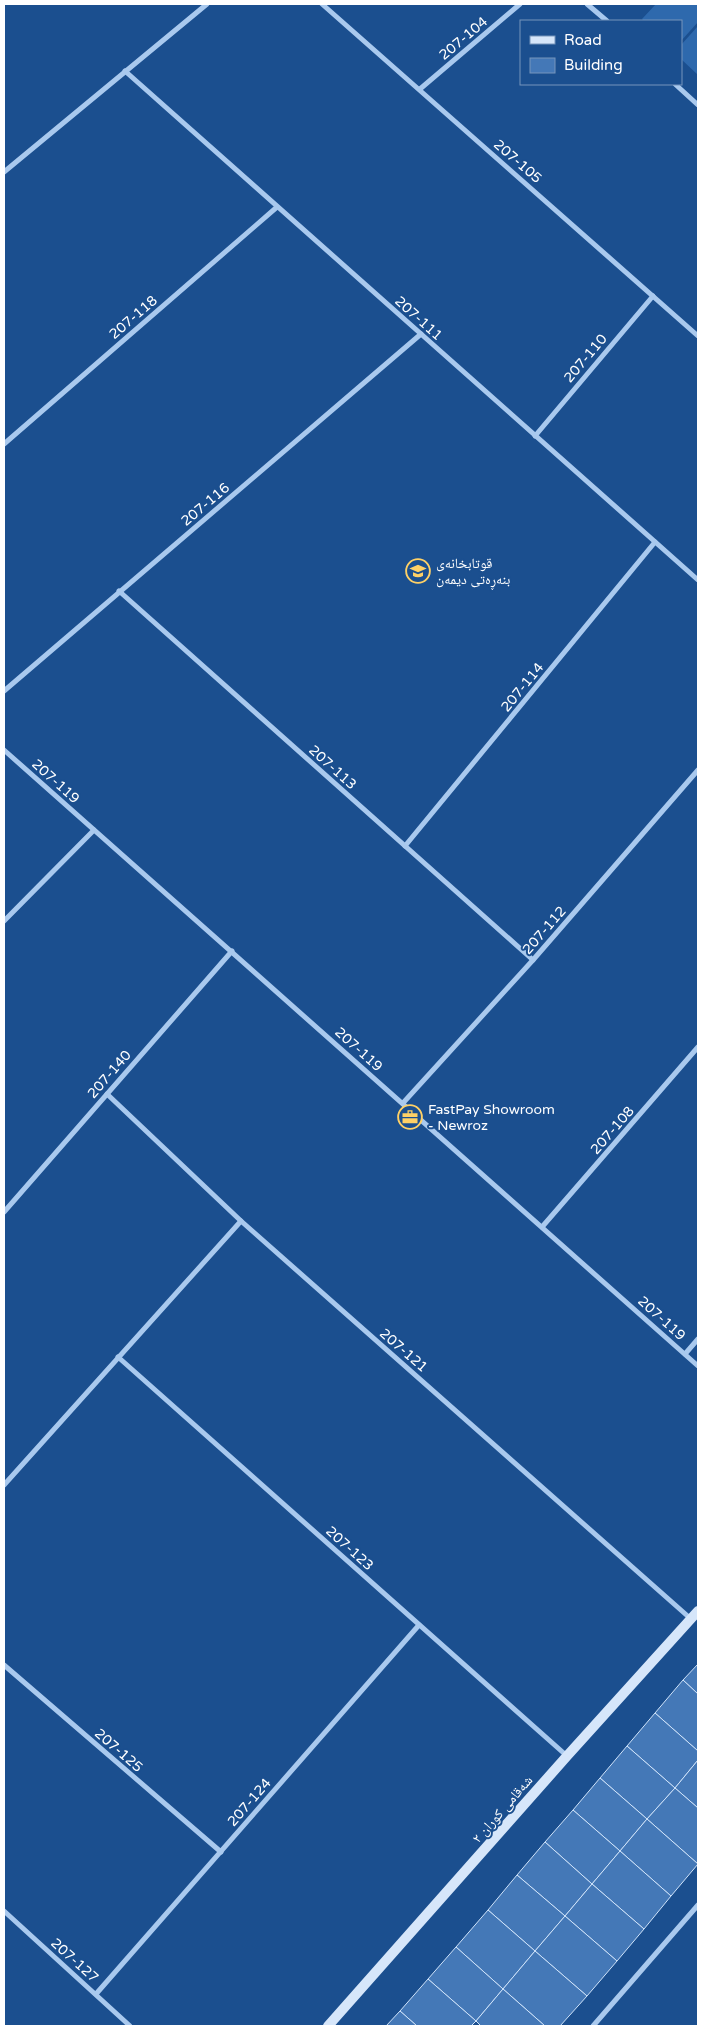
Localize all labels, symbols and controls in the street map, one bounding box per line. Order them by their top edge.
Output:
street label: 207-104 [436,13,491,64]
legend [520,20,682,85]
text: Road [564,31,602,49]
text: Building [564,56,623,74]
street label: 207-105 [490,136,545,187]
street label: 207-118 [106,292,161,343]
street label: 207-111 [391,293,446,344]
street label: 207-110 [560,330,611,386]
street label: 207-116 [178,479,233,530]
place label: قوتابخانەی بنەڕەتی دیمەن [436,555,511,591]
school or university icon: قوتابخانەی بنەڕەتی دیمەن [405,558,431,584]
street label: 207-114 [497,659,547,715]
street label: 207-113 [305,742,360,793]
street label: 207-119 [28,756,83,807]
street label: 207-112 [519,903,570,958]
street label: 207-119 [331,1024,386,1075]
street label: 207-140 [84,1047,135,1102]
place label: FastPay Showroom - Newroz [428,1101,555,1134]
street label: 207-108 [587,1103,638,1158]
office icon: FastPay Showroom - Newroz [397,1104,423,1130]
street label: 207-119 [634,1293,689,1344]
street label: 207-121 [376,1325,431,1376]
street label: 207-123 [322,1523,377,1574]
street label: 207-125 [91,1725,146,1776]
street label: شەقامی کوران ٢ [468,1772,536,1847]
street label: 207-124 [224,1775,275,1830]
street label: 207-127 [47,1935,102,1986]

